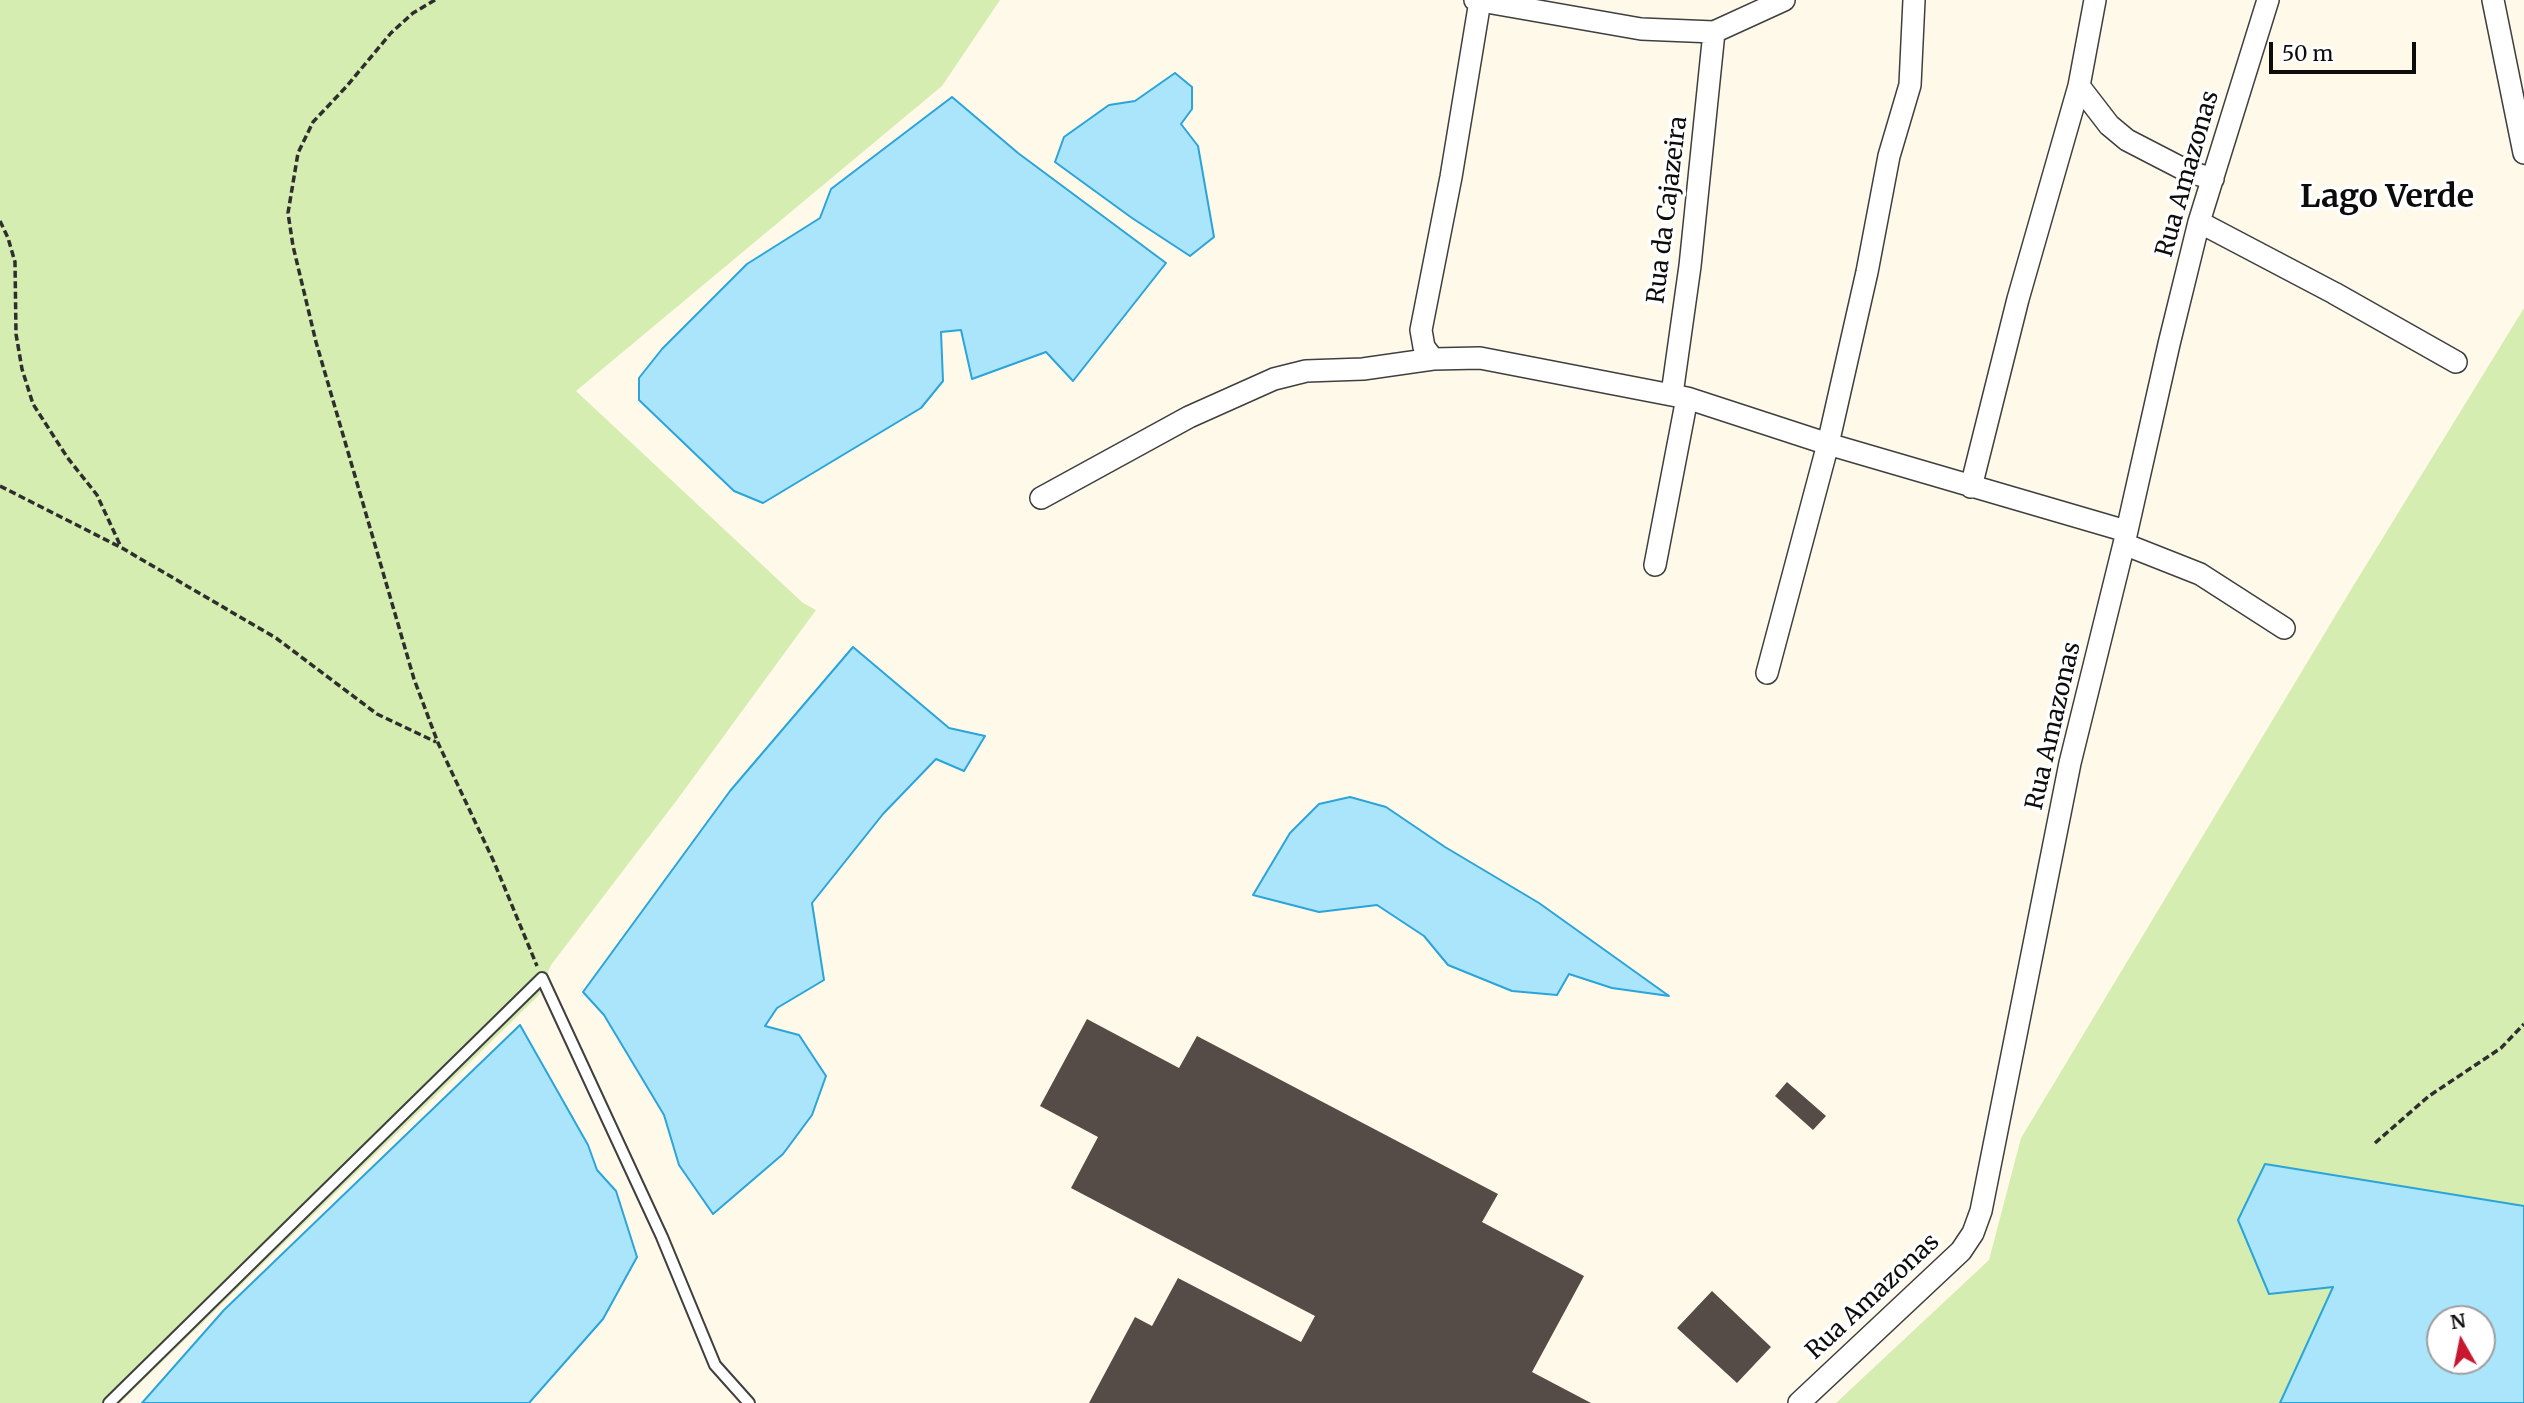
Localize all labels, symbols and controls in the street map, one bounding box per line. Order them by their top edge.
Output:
scale bar [2272,28,2419,72]
text: 50 m [2282,40,2333,67]
street label: Rua Amazonas [2151,88,2225,260]
street label: Rua da Cajazeira [1642,115,1694,305]
district label: Lago Verde [2300,179,2474,217]
street label: Rua Amazonas [2021,639,2087,813]
street label: Rua Amazonas [1801,1228,1945,1366]
north arrow [2426,1305,2496,1375]
text: N [2449,1308,2467,1334]

